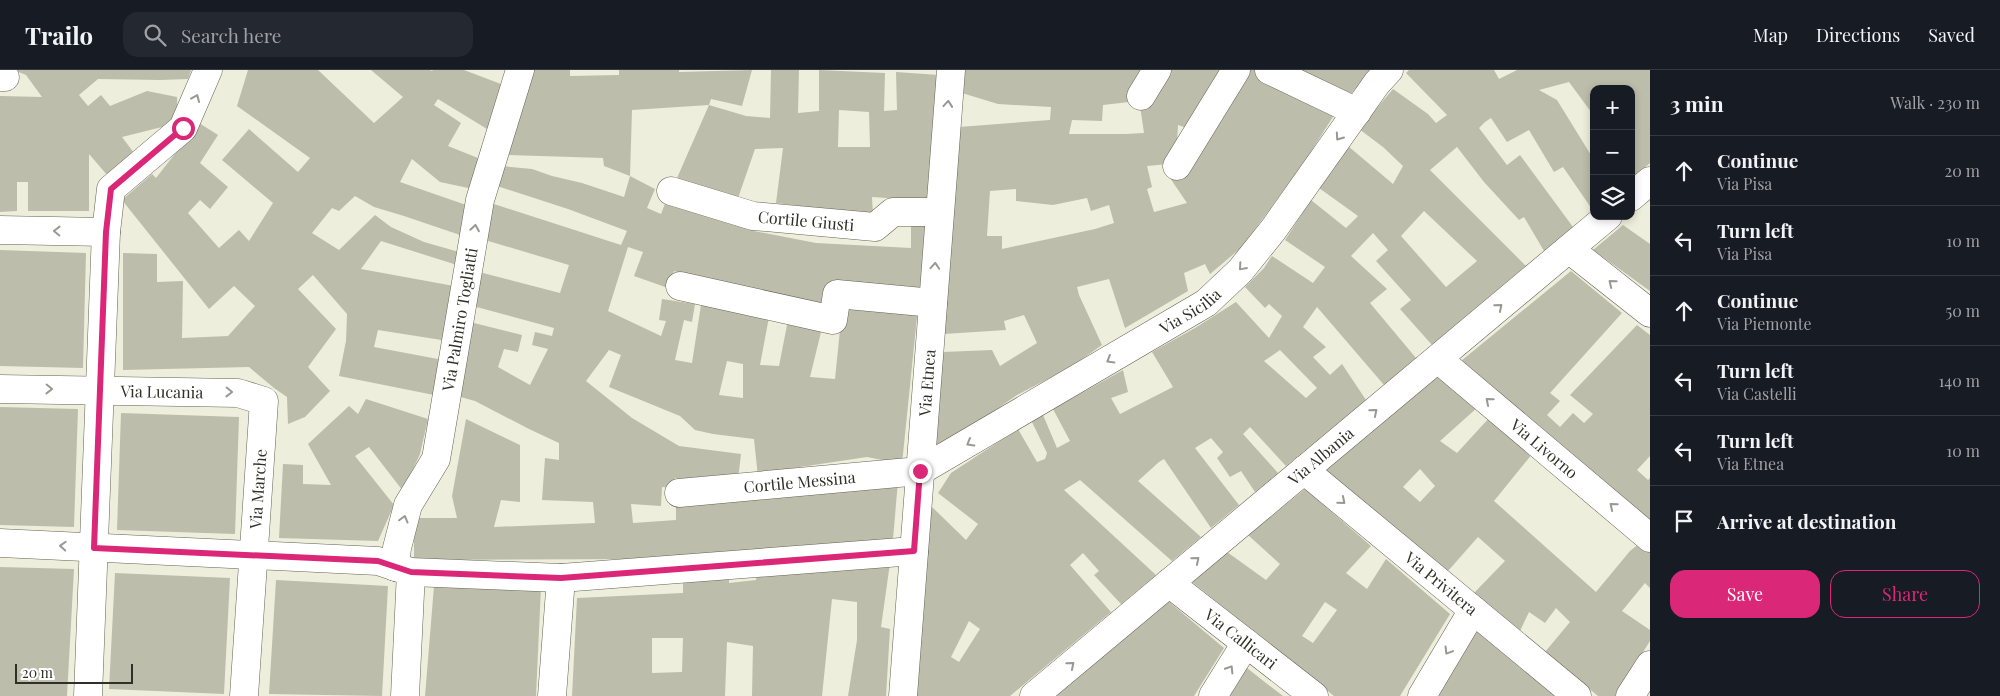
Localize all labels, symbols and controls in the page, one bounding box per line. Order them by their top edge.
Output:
search box [123,12,473,57]
text: Trailo [25,19,93,51]
icon: search [141,21,169,49]
text: Search here [181,22,282,48]
text: Map [1753,23,1788,47]
text: Directions [1816,23,1900,47]
text: Saved [1928,23,1975,47]
map controls [1590,85,1635,220]
button: + [1590,85,1635,130]
text: 3 min [1670,89,1724,117]
text: Walk · 230 m [1890,92,1980,113]
one-way arrow [190,94,201,103]
one-way arrow [942,99,953,107]
route start [172,117,195,140]
button: − [1590,130,1635,175]
one-way arrow [1336,131,1345,141]
text: Continue [1717,147,1798,173]
icon: ahead [1670,157,1698,185]
text: 20 m [1945,160,1980,181]
text: Via Pisa [1717,173,1772,194]
button: layers [1590,175,1635,220]
street label: Cortile Giusti [757,205,855,235]
text: Turn left [1717,217,1794,243]
one-way arrow [470,224,480,233]
one-way arrow [53,226,61,237]
icon: left [1670,227,1698,255]
text: 10 m [1946,230,1980,251]
text: Via Pisa [1717,243,1772,264]
street label: Via Palmiro Togliatti [437,246,482,394]
one-way arrow [930,261,941,269]
one-way arrow [1239,262,1248,271]
one-way arrow [1608,280,1618,289]
street label: Via Sicilia [1154,283,1225,339]
text: Continue [1717,287,1798,313]
icon: ahead [1670,297,1698,325]
text: 50 m [1946,300,1980,321]
one-way arrow [1493,305,1502,313]
text: Via Piemonte [1717,313,1812,334]
street label: Via Etnea [913,349,940,418]
one-way arrow [1107,354,1116,364]
text: Turn left [1717,357,1794,383]
icon: left [1670,367,1698,395]
text: 140 m [1938,370,1980,391]
street label: Via Lucania [119,380,204,402]
text: Via Castelli [1717,383,1797,404]
one-way arrow [45,384,53,395]
one-way arrow [225,387,233,398]
one-way arrow [1485,398,1494,407]
one-way arrow [1368,409,1377,417]
street label: Via Livorno [1506,413,1583,483]
street label: Via Albania [1283,422,1358,490]
text: Turn left [1717,427,1794,453]
one-way arrow [967,436,976,446]
icon: left [1670,437,1698,465]
text: 10 m [1946,440,1980,461]
street label: Via Marche [244,448,271,531]
text: Via Etnea [1717,453,1784,474]
route end [909,460,932,483]
street label: Cortile Messina [743,466,856,497]
one-way arrow [1336,495,1345,503]
one-way arrow [1609,503,1618,512]
icon: arrive [1670,507,1698,535]
text: Arrive at destination [1717,508,1897,534]
one-way arrow [399,516,409,524]
one-way arrow [59,541,67,552]
street label: Via Privitera [1400,546,1482,620]
one-way arrow [1190,557,1199,566]
button: Save [1670,570,1820,618]
button: Share [1830,570,1980,618]
street label: Via Callicari [1200,603,1282,674]
one-way arrow [1445,646,1455,655]
scale bar [15,661,132,684]
one-way arrow [1065,662,1074,670]
text: 20 m [22,663,53,682]
one-way arrow [1223,666,1233,675]

